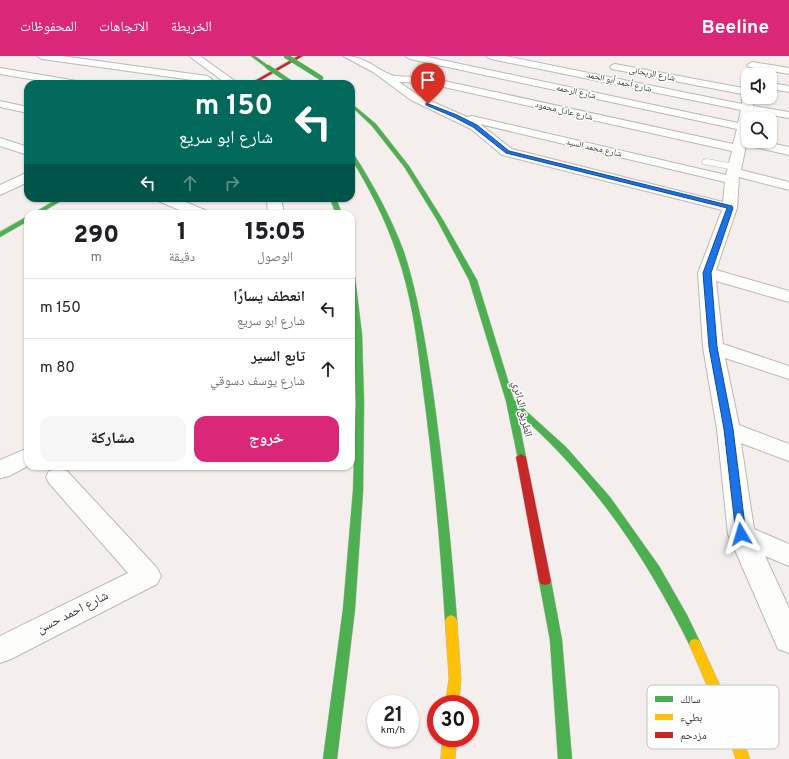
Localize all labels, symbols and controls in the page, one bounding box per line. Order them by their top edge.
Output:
text: Beeline [701,16,769,40]
text: المحفوظات [20,19,77,36]
text: الاتجاهات [99,19,149,36]
text: الخريطة [171,19,212,36]
pin [411,63,445,104]
street label: شارع الريحانى [628,64,676,84]
street label: شارع أحمد أبو الحمد [586,68,653,95]
map controls [741,68,777,148]
button: sound [741,68,777,104]
icon: arrive [417,69,439,91]
street label: شارع الرحمه [555,82,597,102]
text: 150 m [195,89,273,125]
icon: left [287,96,339,148]
street label: شارع عادل محمود [534,99,594,123]
button: search [741,112,777,148]
text: شارع ابو سريع [179,127,273,150]
street label: شارع محمد السيد [565,136,623,160]
icon: left [137,172,159,194]
icon: ahead [179,172,201,194]
icon: right [221,172,243,194]
text: 1 [177,218,187,248]
text: 15:05 [245,218,306,248]
text: 290 [74,221,119,251]
text: m [91,250,102,266]
text: دقيقة [169,250,195,266]
text: الوصول [257,250,293,266]
text: انعطف يسارًا [233,288,305,307]
icon: left [317,298,339,320]
text: 150 m [40,299,81,318]
text: شارع ابو سريع [237,314,305,330]
text: تابع السير [251,348,305,367]
icon: ahead [317,358,339,380]
text: 80 m [40,359,75,378]
text: شارع يوسف دسوقي [210,374,305,390]
street label: الطريق الدائري [508,380,535,438]
button: مشاركة [40,416,186,462]
button: خروج [194,416,339,462]
position arrow [720,513,762,555]
street label: شارع احمد حسن [35,588,111,638]
legend [647,685,779,749]
text: سالك [680,693,700,707]
speed limit sign: 30 [427,695,479,747]
text: 21 [383,703,403,729]
text: بطيء [680,711,702,726]
text: km/h [381,724,405,737]
text: مزدحم [680,729,707,743]

